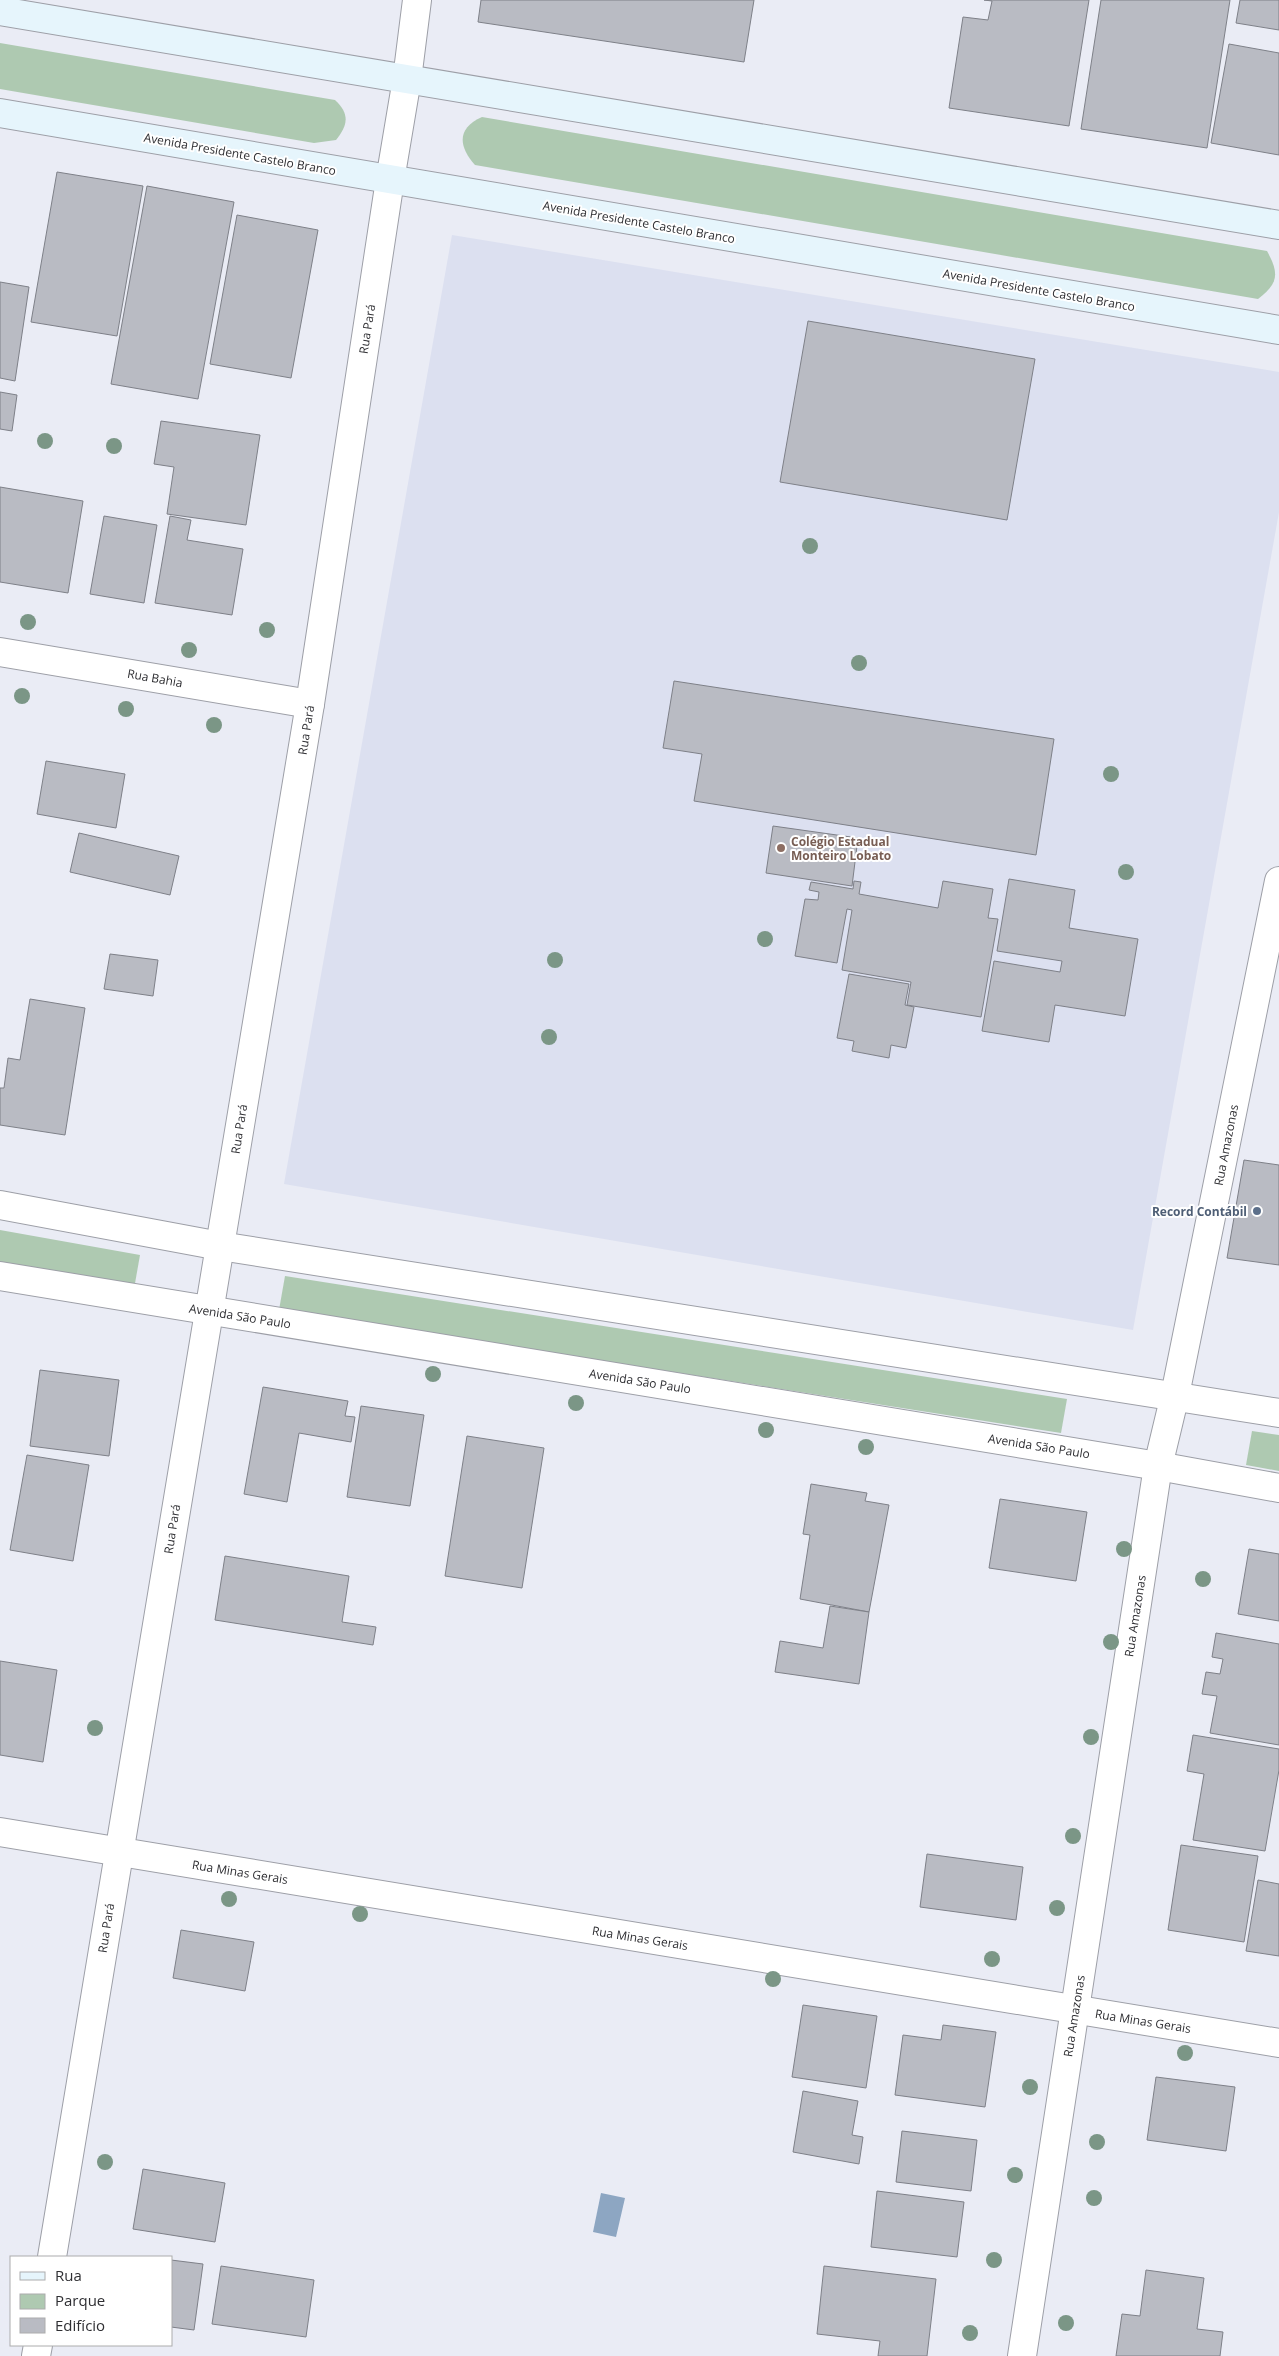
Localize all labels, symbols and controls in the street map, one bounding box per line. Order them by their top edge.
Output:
street label: Avenida Presidente Castelo Branco [143,129,337,179]
street label: Avenida Presidente Castelo Branco [542,197,736,247]
street label: Avenida Presidente Castelo Branco [942,265,1136,315]
street label: Rua Pará [355,303,379,355]
street label: Rua Bahia [126,665,184,691]
street label: Rua Pará [294,704,318,756]
place label: Colégio Estadual Monteiro Lobato [791,833,891,864]
marker: Colégio Estadual Monteiro Lobato [775,842,787,854]
street label: Rua Pará [227,1103,251,1155]
street label: Rua Amazonas [1210,1103,1242,1187]
place label: Record Contábil [1152,1203,1247,1220]
marker: Record Contábil [1251,1205,1263,1217]
street label: Avenida São Paulo [188,1300,292,1332]
street label: Avenida São Paulo [588,1365,692,1397]
street label: Avenida São Paulo [987,1430,1091,1462]
street label: Rua Pará [160,1503,184,1555]
street label: Rua Amazonas [1120,1574,1150,1658]
street label: Rua Minas Gerais [191,1856,290,1888]
street label: Rua Pará [94,1902,118,1954]
street label: Rua Minas Gerais [591,1922,690,1954]
street label: Rua Amazonas [1059,1974,1089,2058]
street label: Rua Minas Gerais [1094,2005,1193,2037]
legend [10,2256,172,2346]
text: Rua [55,2265,82,2285]
text: Parque [55,2290,105,2310]
text: Edifício [55,2315,105,2335]

